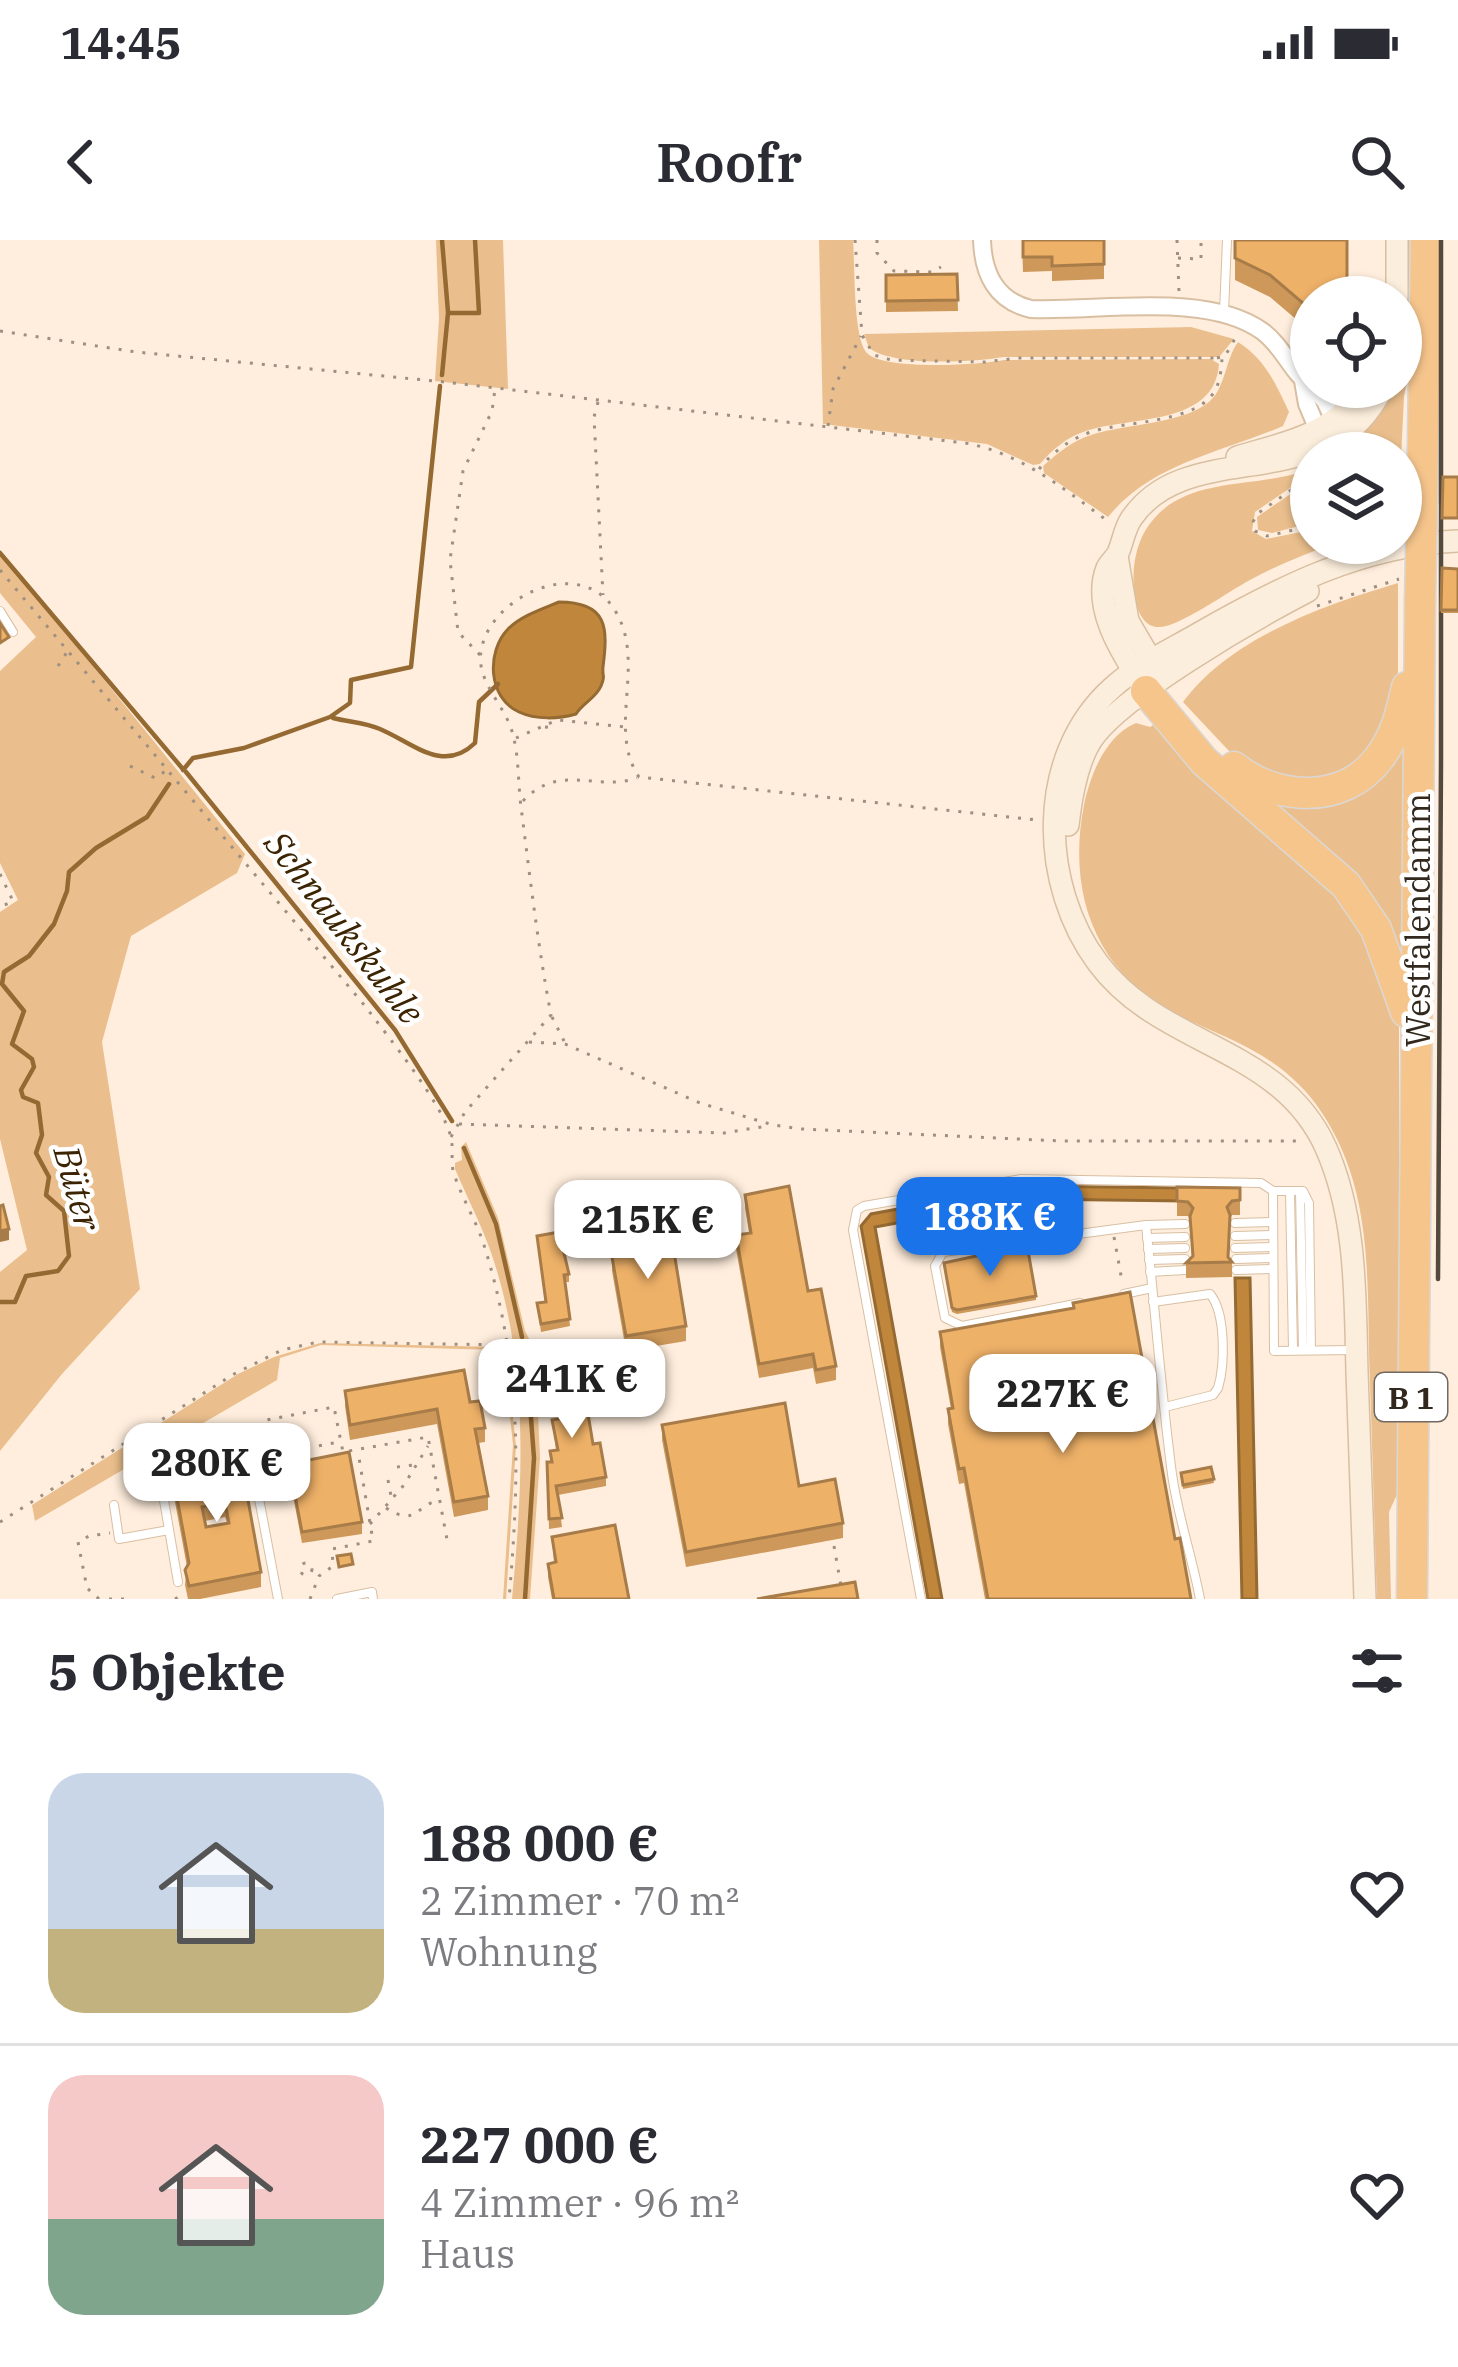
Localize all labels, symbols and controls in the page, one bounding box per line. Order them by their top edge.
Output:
text: 14:45 [60,13,182,71]
text: Roofr [656,127,802,197]
icon: back [48,129,114,195]
icon: search [1344,129,1410,195]
map controls [1290,276,1422,564]
button: locate [1290,276,1422,408]
button: layers [1290,432,1422,564]
street label: Westfalendamm [1396,793,1439,1047]
water label: Schnaukskuhle [254,820,435,1033]
water label: Büter [43,1139,113,1237]
pin: 188K € [892,1177,1088,1279]
pin: 215K € [550,1180,746,1282]
text: 188K € [923,1190,1057,1241]
text: 215K € [581,1193,715,1244]
pin: 241K € [474,1339,670,1441]
text: 241K € [505,1352,639,1403]
pin: 227K € [965,1354,1161,1456]
text: 227K € [996,1367,1130,1418]
road number: B 1 [1375,1373,1447,1421]
pin: 280K € [119,1423,315,1525]
text: 280K € [150,1436,284,1487]
text: 5 Objekte [48,1638,286,1704]
icon: filters [1344,1638,1410,1704]
text: 188 000 € [420,1809,659,1875]
icon: home [144,1821,288,1965]
icon: heart [1344,1860,1410,1926]
text: 2 Zimmer · 70 m² [420,1875,739,1926]
text: Wohnung [420,1926,598,1977]
text: 227 000 € [420,2111,659,2177]
icon: home [144,2123,288,2267]
icon: heart [1344,2162,1410,2228]
text: 4 Zimmer · 96 m² [420,2177,739,2228]
text: Haus [420,2228,515,2279]

